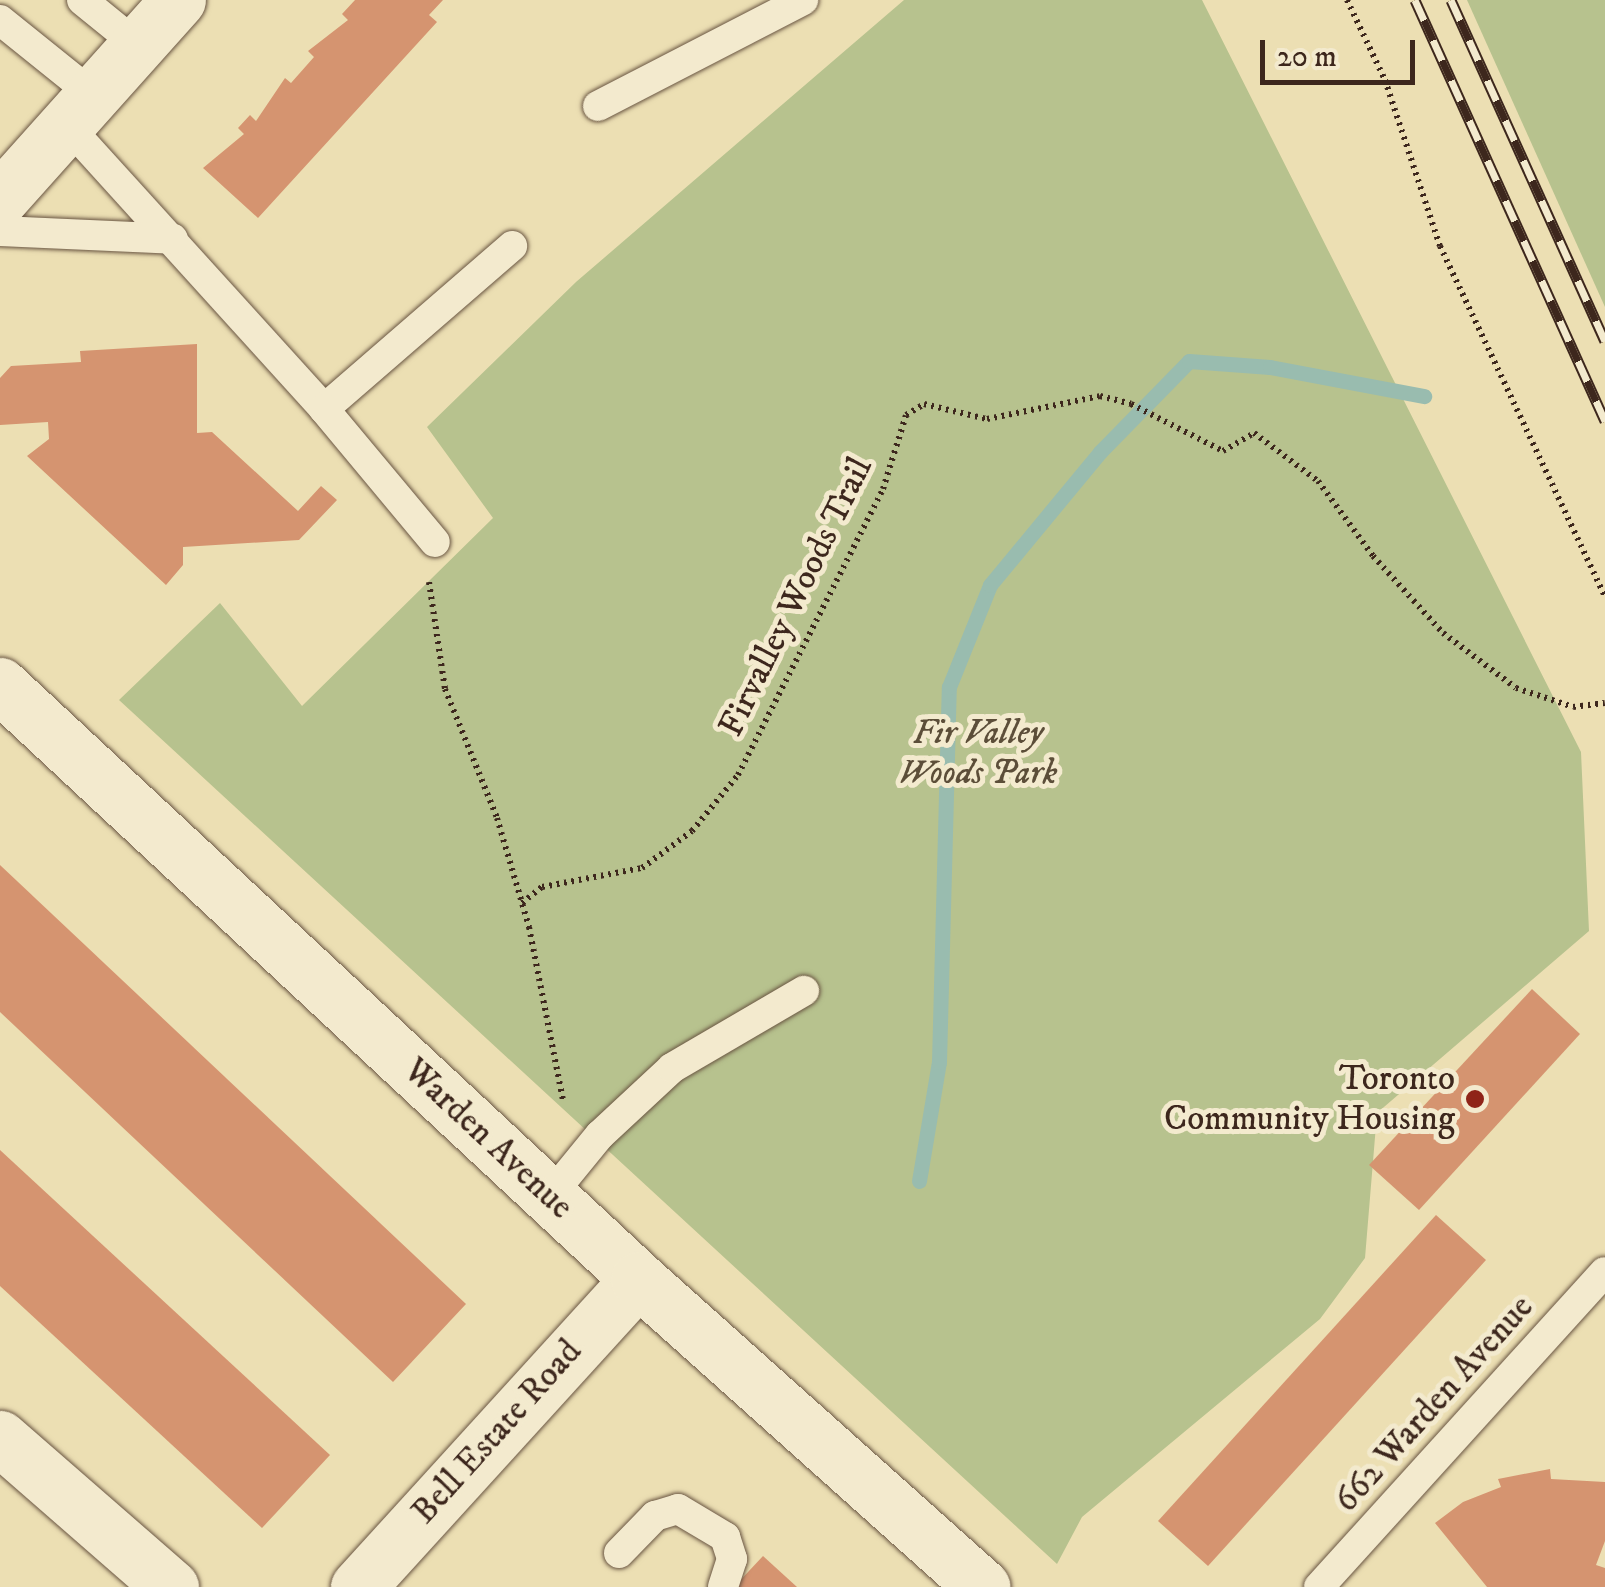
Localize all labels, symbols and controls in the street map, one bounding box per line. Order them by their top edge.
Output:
scale bar [1265,20,1420,82]
text: 20 m [1277,39,1337,76]
street label: Firvalley Woods Trail [710,451,882,743]
park label: Fir Valley Woods Park [899,712,1057,794]
street label: Warden Avenue [395,1050,581,1228]
place label: Toronto Community Housing [1164,1058,1455,1140]
marker: Toronto Community Housing [1464,1088,1486,1110]
street label: 662 Warden Avenue [1326,1287,1542,1521]
street label: Bell Estate Road [403,1331,591,1533]

